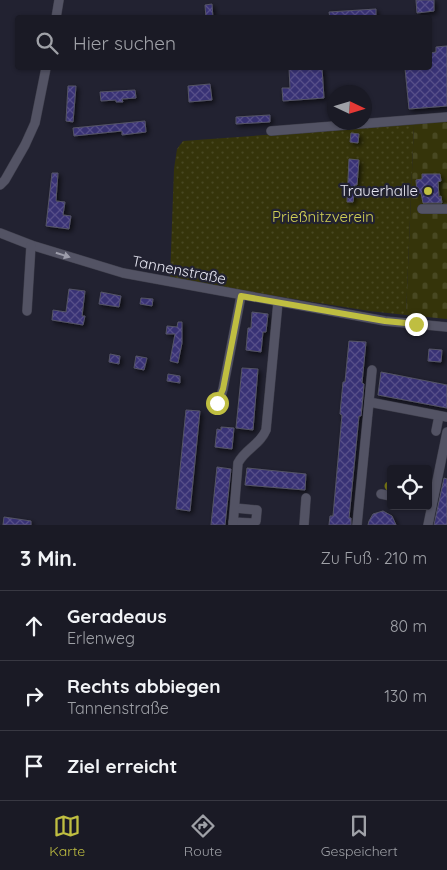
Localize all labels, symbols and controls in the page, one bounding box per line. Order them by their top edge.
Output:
search box [15,15,432,70]
icon: search [33,29,61,57]
text: Hier suchen [73,31,176,55]
north arrow [327,85,372,130]
place label: Trauerhalle [340,181,418,200]
marker: Trauerhalle [422,185,434,197]
park label: Prießnitzverein [272,207,374,226]
one-way arrow [55,251,70,259]
street label: Tannenstraße [130,251,228,288]
route end [405,313,428,336]
route start [206,392,229,415]
map controls [387,465,432,510]
button: locate [387,465,432,510]
text: 3 Min. [20,545,77,571]
text: Zu Fuß · 210 m [321,548,427,568]
text: Geradeaus [67,604,167,628]
icon: ahead [20,612,48,640]
text: 80 m [390,616,427,636]
text: Erlenweg [67,628,135,648]
text: Rechts abbiegen [67,674,220,698]
icon: right [20,682,48,710]
text: 130 m [384,686,427,706]
text: Tannenstraße [67,698,169,718]
icon: arrive [20,752,48,780]
text: Ziel erreicht [67,754,177,778]
tab: Karte [49,812,85,860]
tab: Route [184,812,222,860]
tab: Gespeichert [321,812,398,860]

